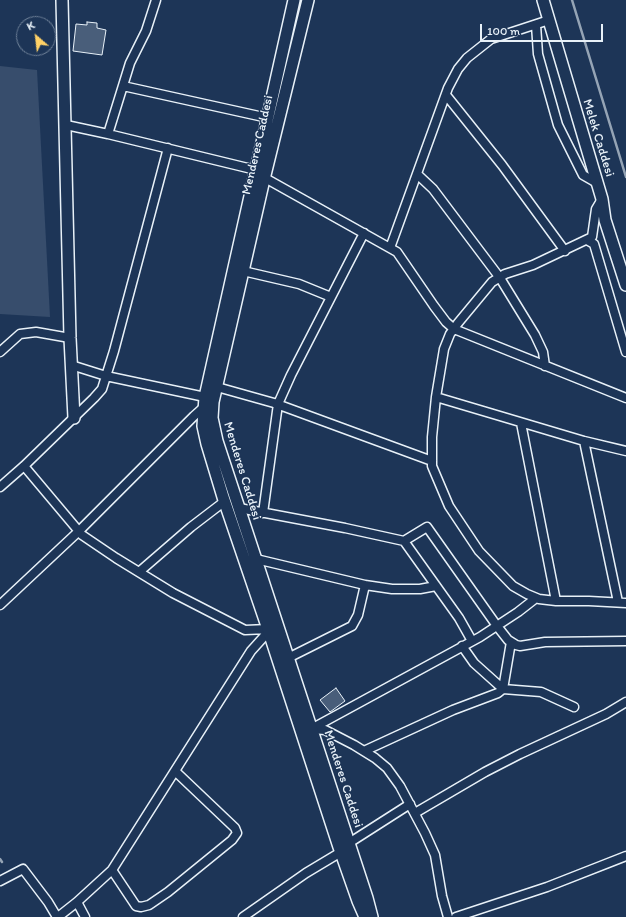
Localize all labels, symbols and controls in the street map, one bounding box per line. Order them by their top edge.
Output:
north arrow [16,16,56,56]
scale bar [482,16,605,42]
text: K [24,18,37,33]
text: 100 m [487,24,520,38]
street label: Menderes Caddesi [239,94,277,196]
street label: Melek Caddesi [579,97,617,179]
street label: Menderes Caddesi [220,420,264,522]
street label: Menderes Caddesi [320,728,366,830]

